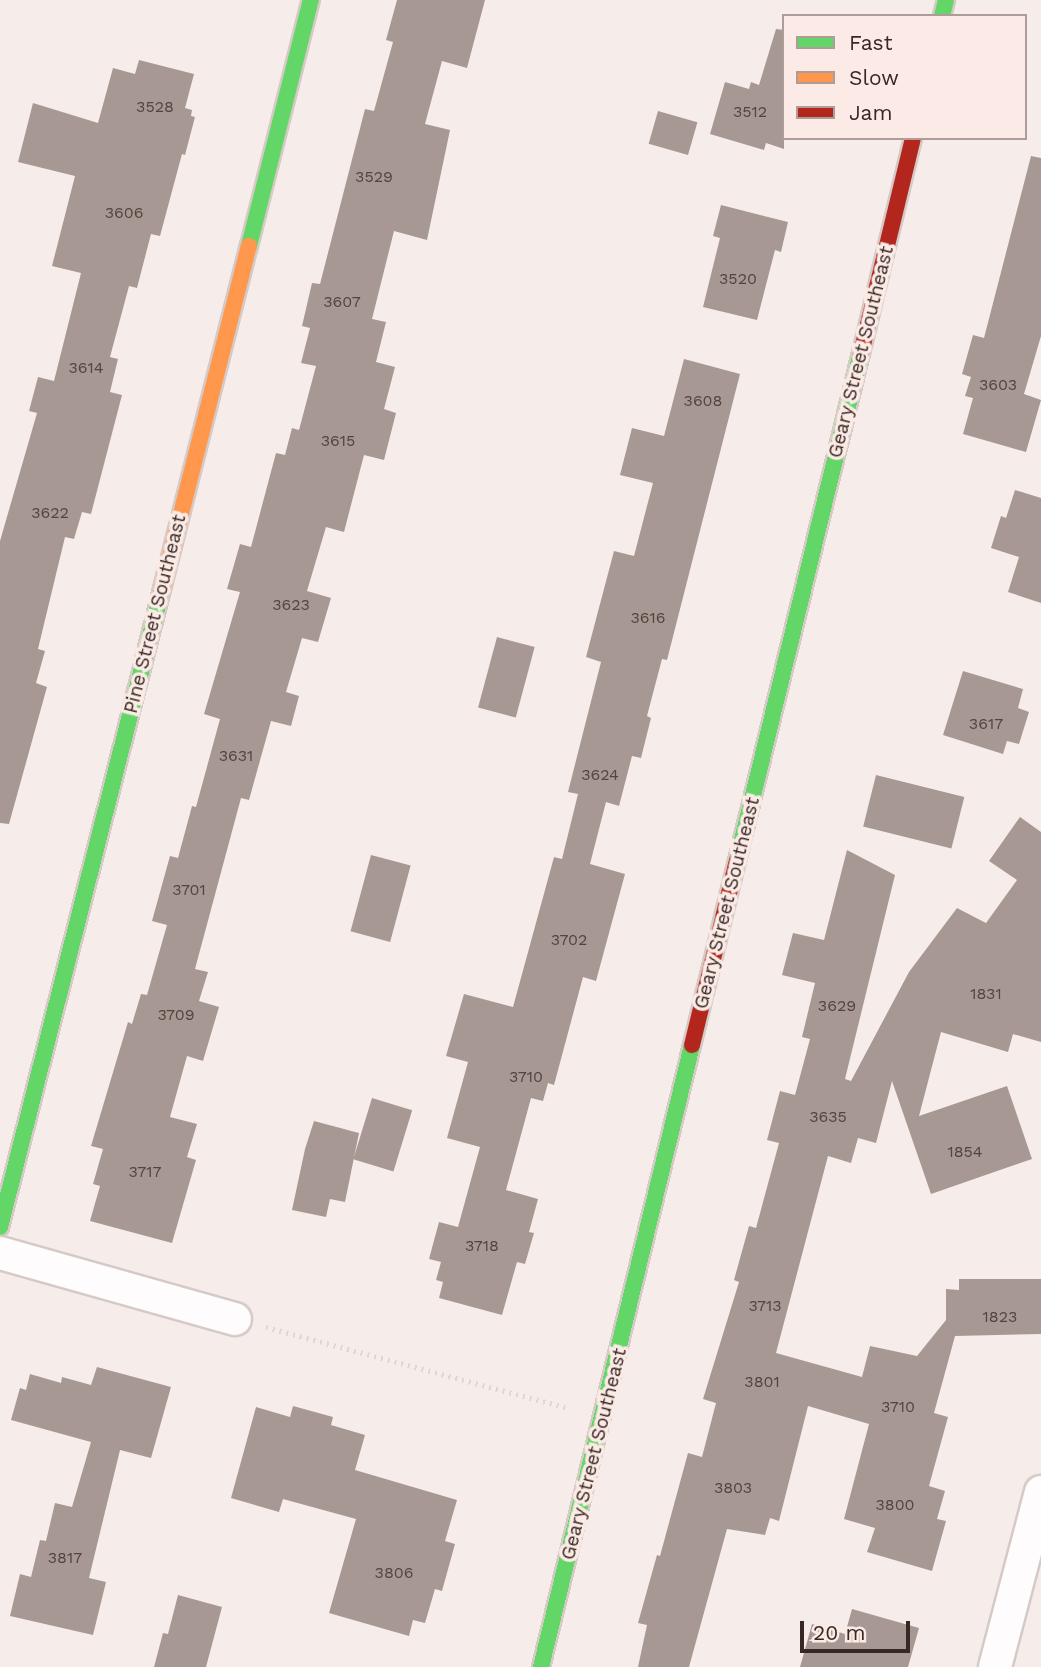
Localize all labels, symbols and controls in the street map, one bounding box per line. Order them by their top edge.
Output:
legend [782,14,1027,140]
text: Fast [849,30,893,55]
text: Slow [849,65,899,90]
house number: 3528 [136,97,174,117]
text: Jam [849,100,892,125]
house number: 3512 [733,102,767,122]
house number: 3529 [355,167,393,187]
house number: 3606 [105,203,143,223]
street label: Geary Street Southeast [824,244,898,460]
house number: 3520 [719,269,757,289]
house number: 3607 [323,292,361,312]
house number: 3614 [68,358,104,378]
house number: 3603 [979,375,1017,395]
house number: 3608 [684,391,722,411]
house number: 3615 [321,431,355,451]
house number: 3622 [31,503,69,523]
street label: Pine Street Southeast [119,512,191,716]
house number: 3623 [272,595,310,615]
house number: 3616 [630,608,666,628]
house number: 3617 [969,714,1003,734]
house number: 3631 [219,746,253,766]
house number: 3624 [581,765,619,785]
street label: Geary Street Southeast [690,795,764,1011]
house number: 3701 [172,880,206,900]
house number: 3702 [551,930,587,950]
house number: 1831 [970,984,1002,1004]
house number: 3629 [818,996,856,1016]
house number: 3709 [157,1005,195,1025]
house number: 3710 [509,1067,543,1087]
house number: 3635 [809,1107,847,1127]
house number: 1854 [947,1142,983,1162]
house number: 3717 [129,1162,161,1182]
house number: 3718 [465,1236,499,1256]
house number: 3713 [748,1296,782,1316]
house number: 1823 [983,1307,1017,1327]
street label: Geary Street Southeast [557,1346,631,1562]
house number: 3801 [744,1372,780,1392]
house number: 3710 [881,1397,915,1417]
house number: 3803 [714,1478,752,1498]
house number: 3800 [875,1495,915,1515]
house number: 3817 [48,1548,82,1568]
house number: 3806 [375,1563,413,1583]
scale bar [803,1608,913,1652]
text: 20 m [813,1620,865,1645]

